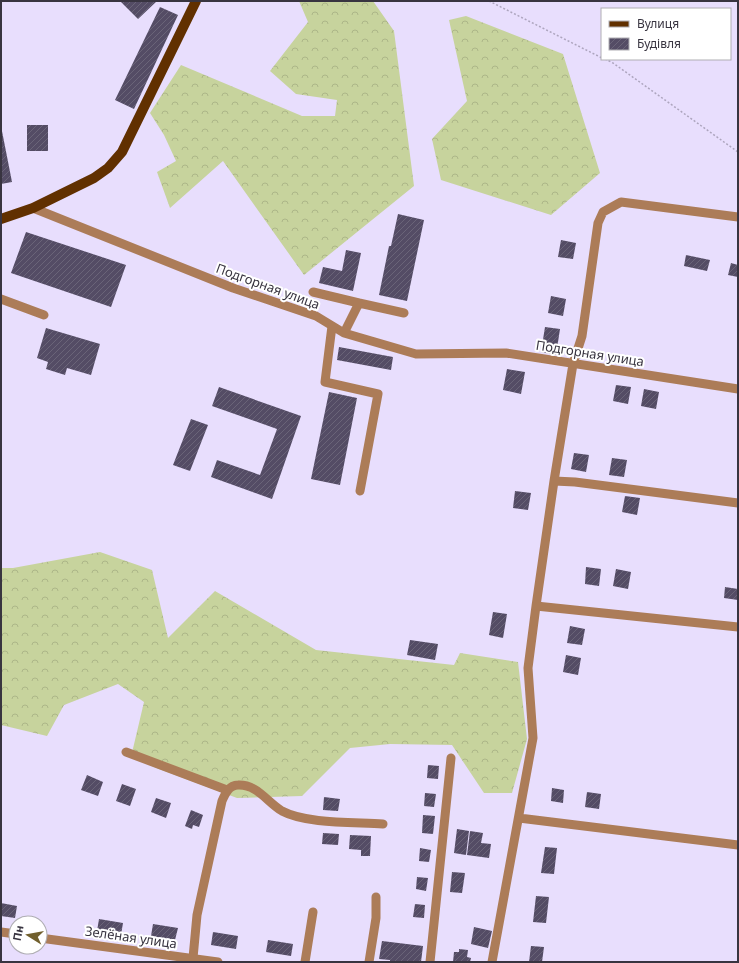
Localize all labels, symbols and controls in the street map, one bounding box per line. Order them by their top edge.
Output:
legend [601,8,731,60]
text: Вулиця [637,15,679,32]
text: Будівля [637,35,681,52]
street label: Подгорная улица [214,259,322,313]
street label: Подгорная улица [535,336,645,370]
north arrow [8,915,48,955]
street label: Зелёная улица [84,922,178,952]
text: Пн [9,924,27,942]

